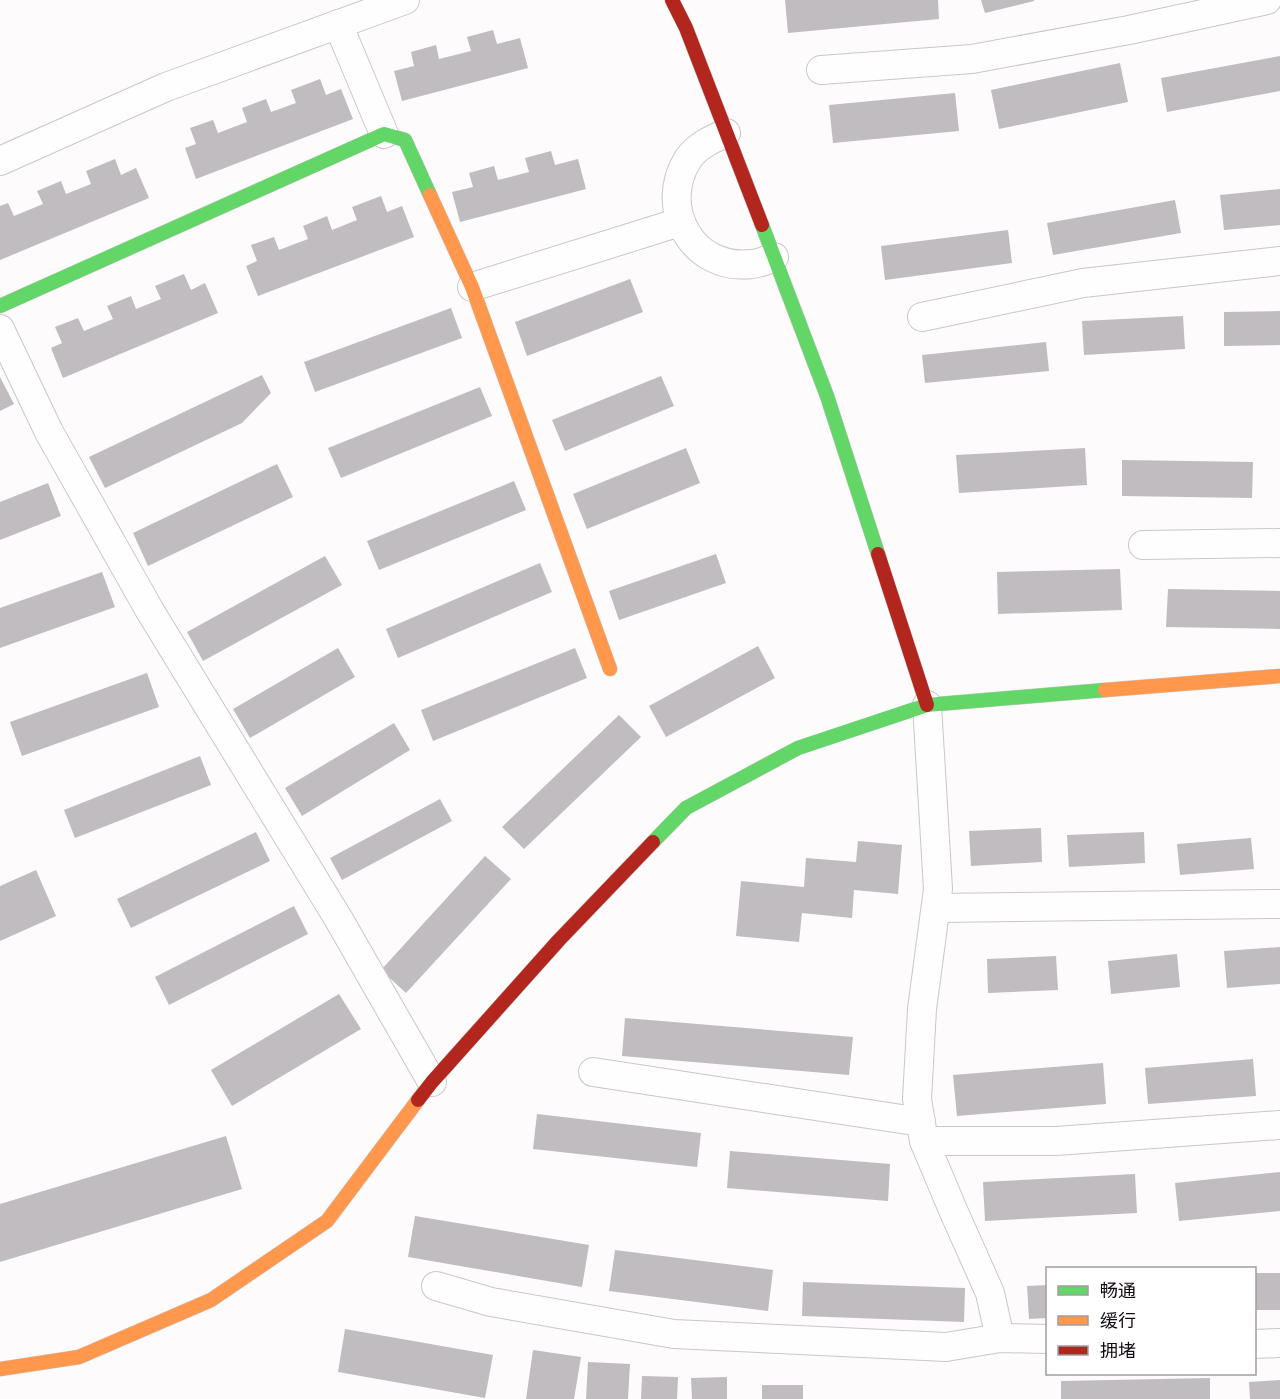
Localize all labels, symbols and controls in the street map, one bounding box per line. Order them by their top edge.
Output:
legend [1046,1267,1256,1375]
text: 畅通 [1100,1279,1136,1302]
text: 缓行 [1100,1309,1136,1332]
text: 拥堵 [1100,1339,1136,1362]

